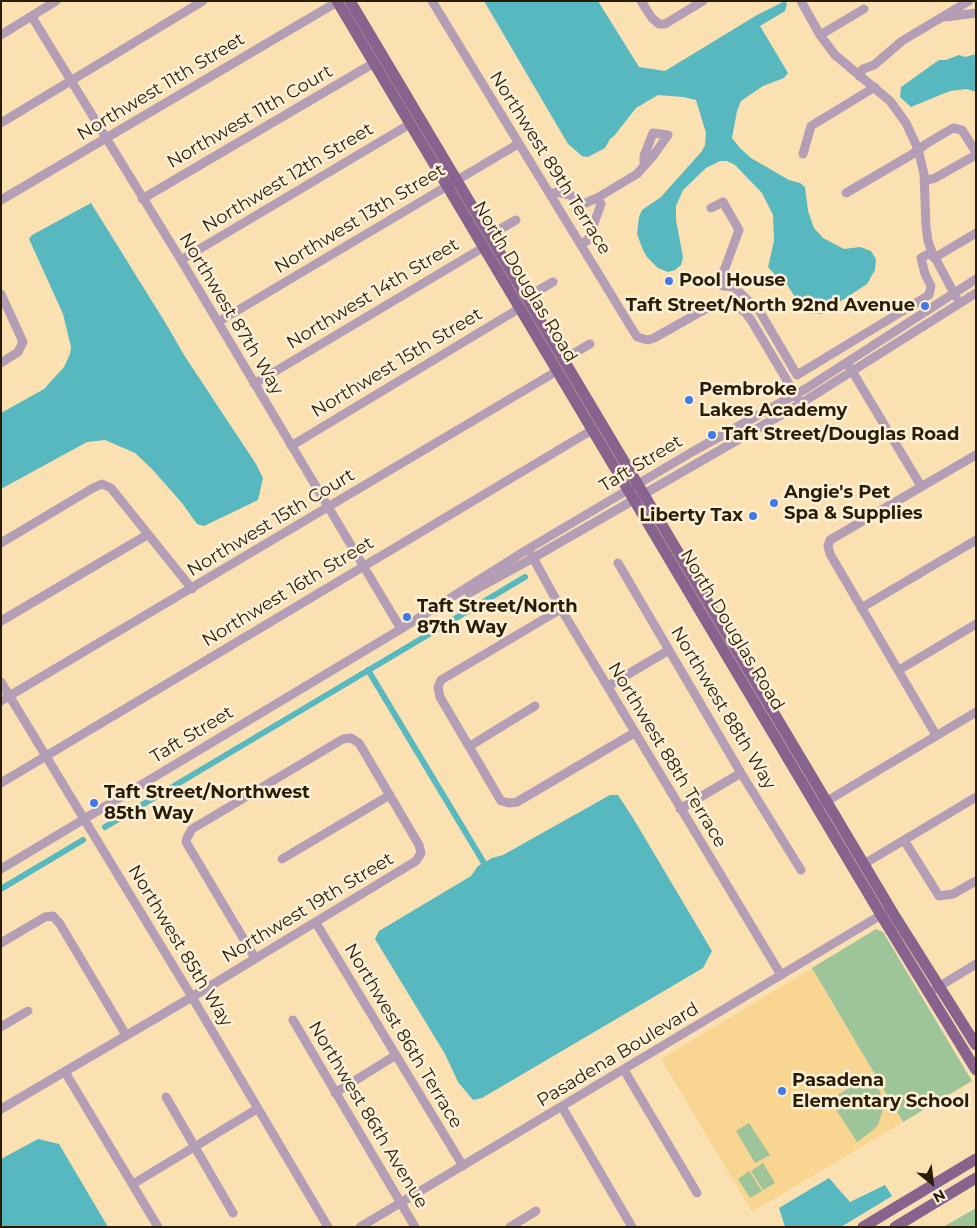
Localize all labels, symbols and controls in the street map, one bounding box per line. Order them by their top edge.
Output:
street label: Northwest 11th Street [73,28,249,146]
street label: Northwest 11th Court [163,61,337,173]
street label: Northwest 89th Terrace [485,67,615,259]
street label: Northwest 12th Street [199,118,377,238]
street label: Northwest 13th Street [271,159,449,279]
street label: North Douglas Road [468,197,582,367]
street label: Northwest 87th Way [174,229,288,399]
street label: Northwest 14th Street [283,234,463,354]
place label: Pool House [679,270,786,292]
marker: Pool House [663,275,675,287]
place label: Taft Street/North 92nd Avenue [626,295,915,317]
marker: Taft Street/North 92nd Avenue [919,300,931,312]
street label: Northwest 15th Street [308,303,486,423]
place label: Pembroke Lakes Academy [699,379,847,422]
marker: Pembroke Lakes Academy [683,394,695,406]
place label: Taft Street/Douglas Road [722,424,959,446]
marker: Taft Street/Douglas Road [706,429,718,441]
street label: Taft Street [596,431,686,497]
street label: Northwest 15th Court [183,464,359,582]
place label: Angie's Pet Spa & Supplies [784,482,923,524]
marker: Angie's Pet Spa & Supplies [768,497,780,509]
place label: Liberty Tax [639,505,743,527]
marker: Liberty Tax [747,510,759,522]
street label: Northwest 16th Street [198,532,378,652]
street label: North Douglas Road [675,545,789,715]
place label: Taft Street/North 87th Way [417,596,578,638]
marker: Taft Street/North 87th Way [401,611,413,623]
street label: Northwest 88th Way [666,623,780,793]
street label: Northwest 88th Terrace [603,658,731,852]
street label: Taft Street [147,702,237,768]
place label: Taft Street/Northwest 85th Way [104,782,310,824]
marker: Taft Street/Northwest 85th Way [88,797,100,809]
street label: Northwest 19th Street [218,848,398,968]
street label: Northwest 85th Way [123,861,237,1031]
street label: Northwest 86th Terrace [339,940,467,1132]
street label: Pasadena Boulevard [533,998,703,1112]
street label: Northwest 86th Avenue [304,1018,432,1212]
place label: Pasadena Elementary School [792,1070,969,1112]
marker: Pasadena Elementary School [776,1085,788,1097]
north arrow [907,1158,957,1208]
text: N [930,1186,949,1207]

